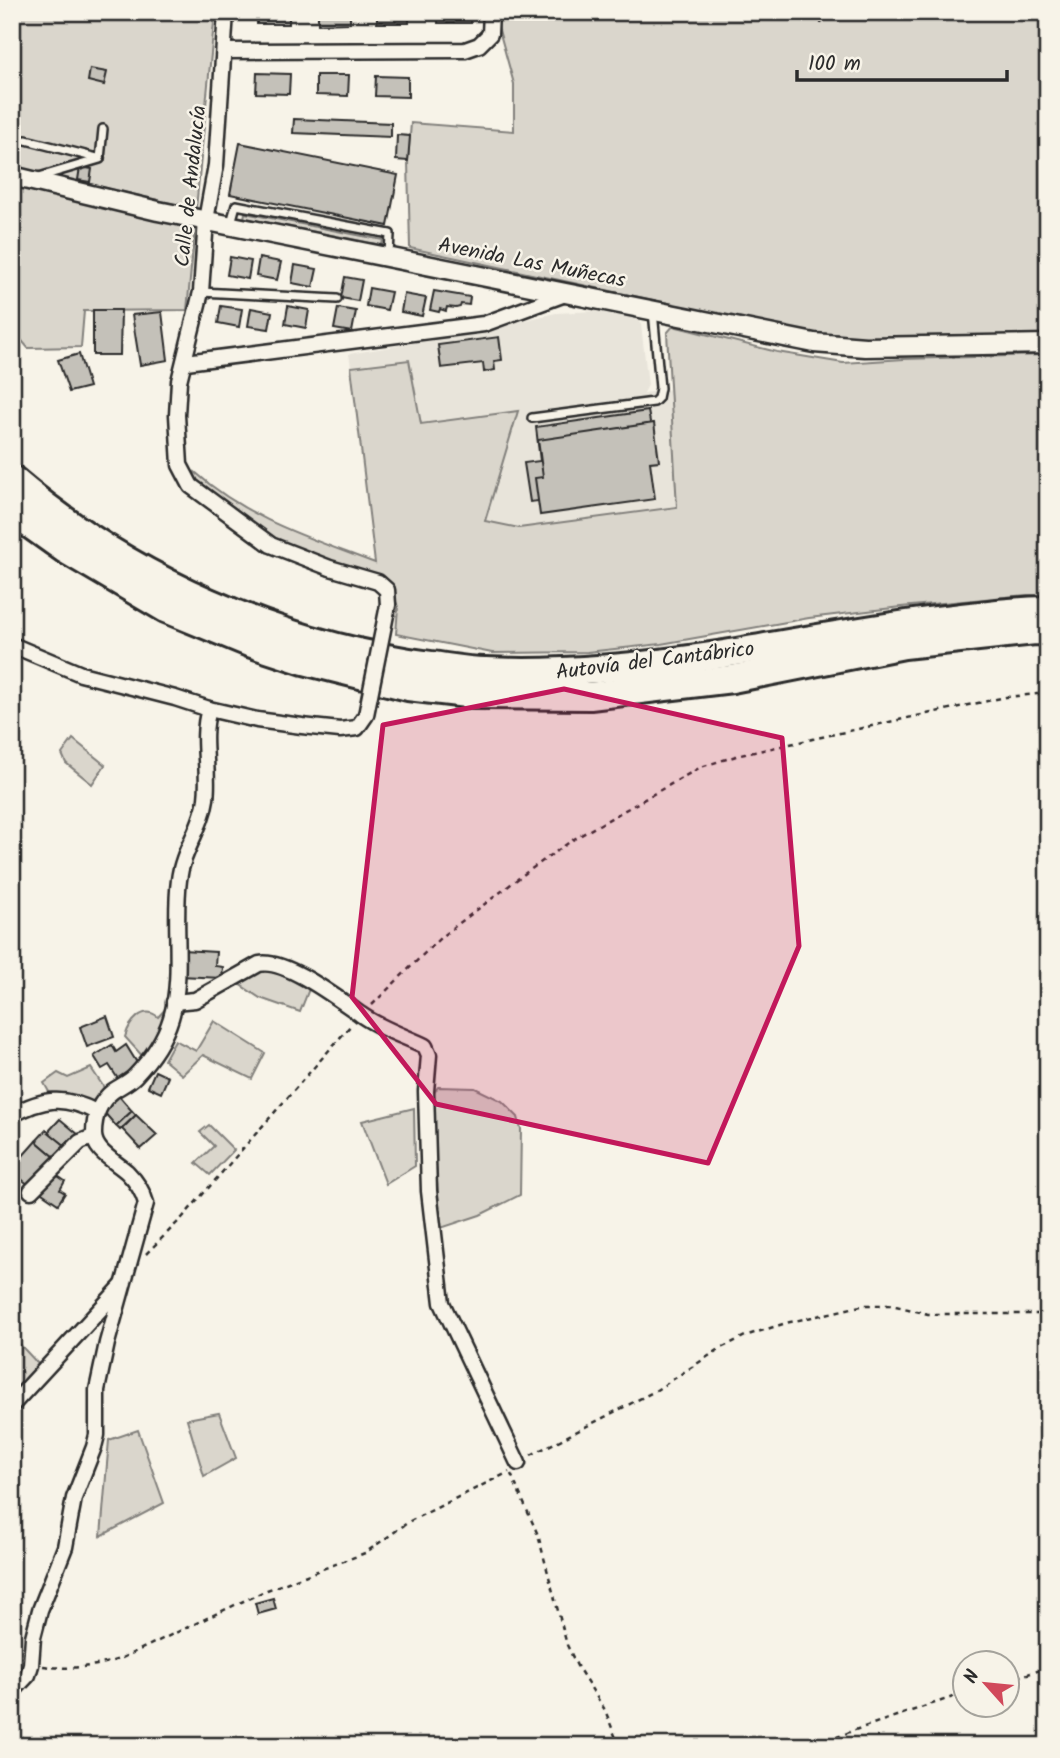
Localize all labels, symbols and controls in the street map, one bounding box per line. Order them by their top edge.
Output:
scale bar [797,38,1007,82]
text: 100 m [808,48,861,81]
street label: Calle de Andalucía [167,104,216,269]
street label: Avenida Las Muñecas [435,229,628,298]
street label: Autovía del Cantábrico [554,633,756,690]
north arrow [951,1650,1021,1720]
text: N [957,1665,989,1689]

